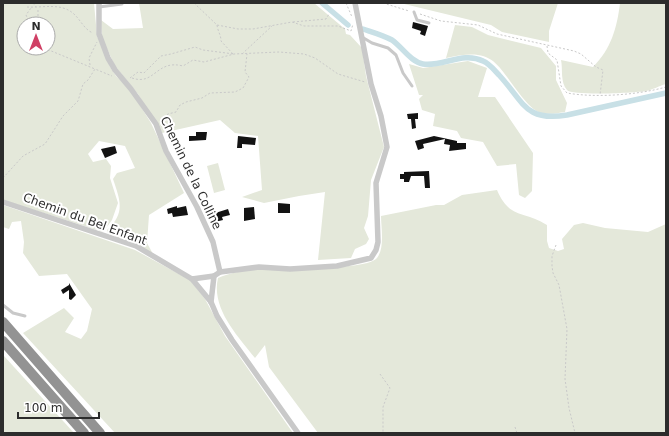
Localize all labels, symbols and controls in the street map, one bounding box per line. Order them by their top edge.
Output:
north arrow [16,16,56,56]
text: N [31,20,41,33]
street label: Chemin de la Colline [158,114,224,232]
street label: Chemin du Bel Enfant [21,190,149,248]
scale bar [18,394,99,420]
text: 100 m [24,401,62,415]

